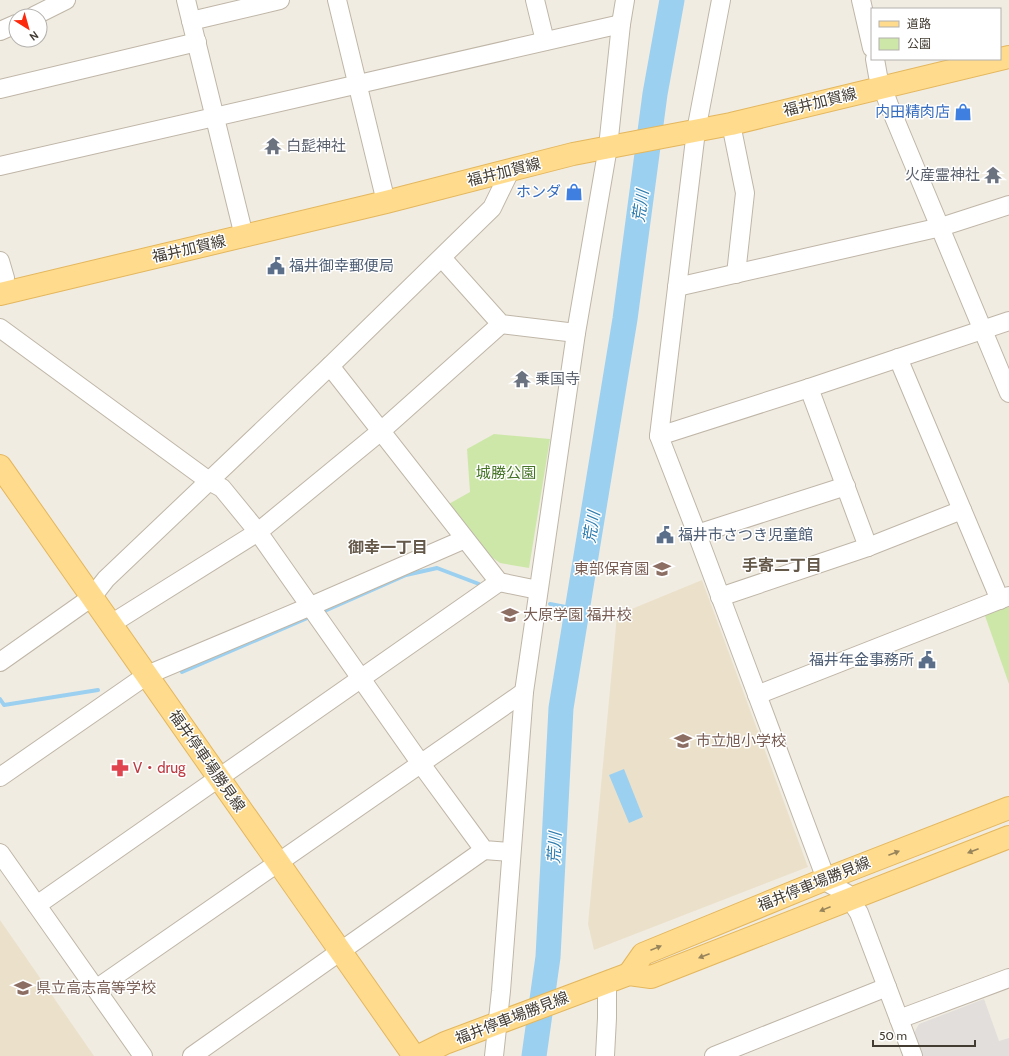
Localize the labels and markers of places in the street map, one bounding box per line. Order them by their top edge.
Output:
shop icon: 内田精肉店 [953,102,973,122]
place label: 内田精肉店 [875,103,950,121]
temple icon: 白髭神社 [263,136,283,156]
place label: 白髭神社 [286,137,346,155]
temple icon: 火産霊神社 [983,165,1003,185]
place label: 火産霊神社 [905,166,980,184]
shop icon: ホンダ [564,182,584,202]
place label: ホンダ [516,183,561,201]
public building icon: 福井御幸郵便局 [266,256,286,276]
place label: 福井御幸郵便局 [289,257,394,275]
temple icon: 乗国寺 [512,369,532,389]
place label: 乗国寺 [535,370,580,388]
public building icon: 福井市さつき児童館 [655,525,675,545]
place label: 福井市さつき児童館 [678,526,813,544]
school or university icon: 東部保育園 [652,559,672,579]
place label: 東部保育園 [574,560,649,578]
school or university icon: 大原学園 福井校 [500,605,520,625]
place label: 大原学園 福井校 [523,606,631,624]
public building icon: 福井年金事務所 [917,650,937,670]
place label: 福井年金事務所 [809,651,914,669]
school or university icon: 市立旭小学校 [673,731,693,751]
place label: 市立旭小学校 [696,732,786,750]
pharmacy icon: V・drug [110,758,130,778]
place label: V・drug [133,759,186,777]
school or university icon: 県立高志高等学校 [13,978,33,998]
place label: 県立高志高等学校 [36,979,156,997]

